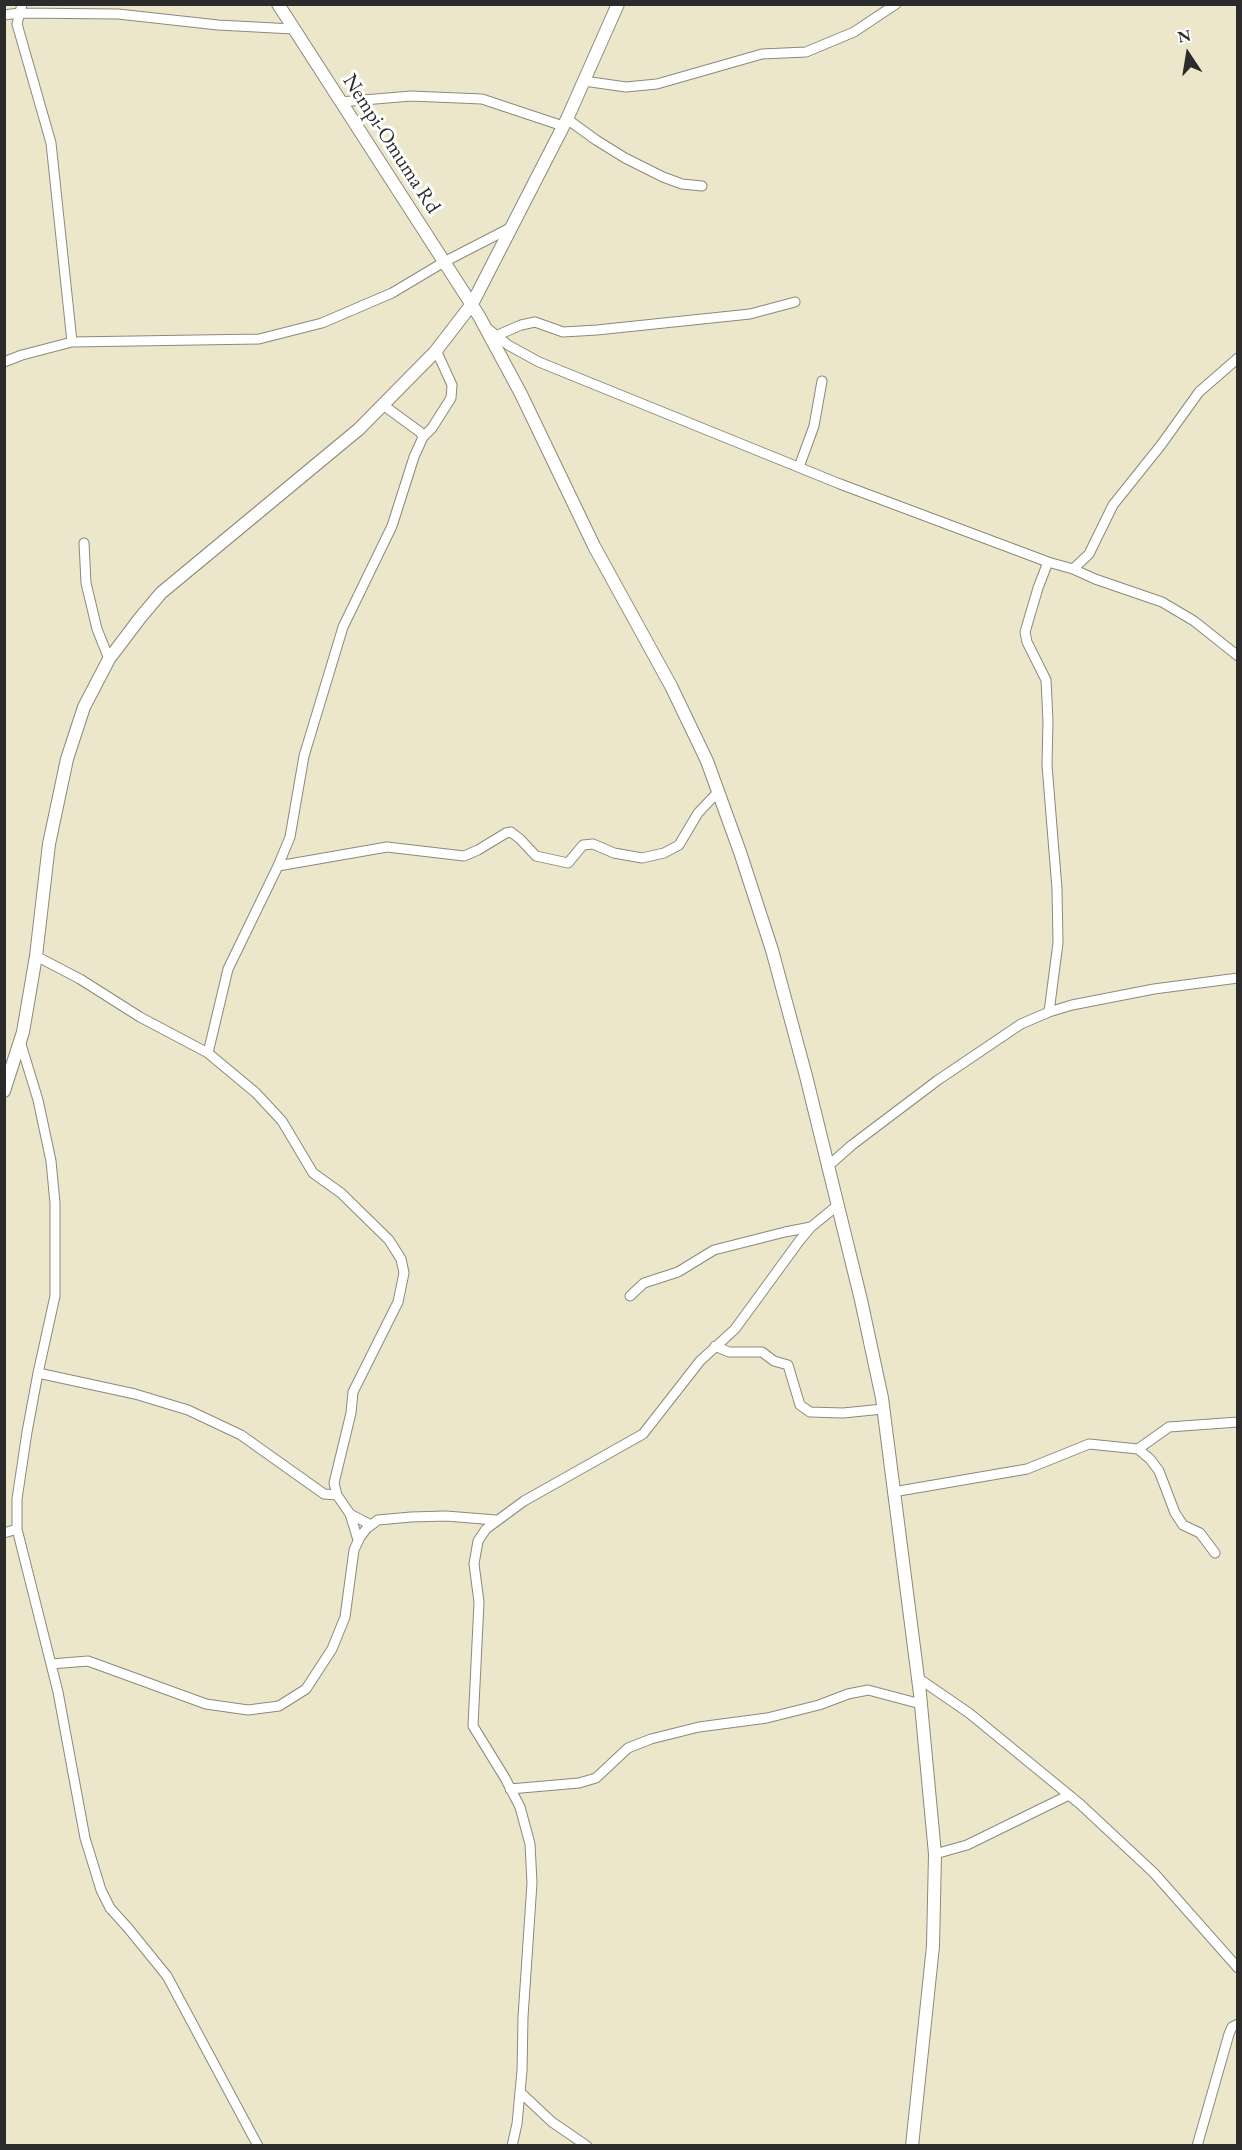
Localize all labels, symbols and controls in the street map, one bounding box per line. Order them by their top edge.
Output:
north arrow [1158,24,1218,84]
text: N [1176,24,1193,48]
street label: Nempi-Omuma Rd [337,70,445,218]

